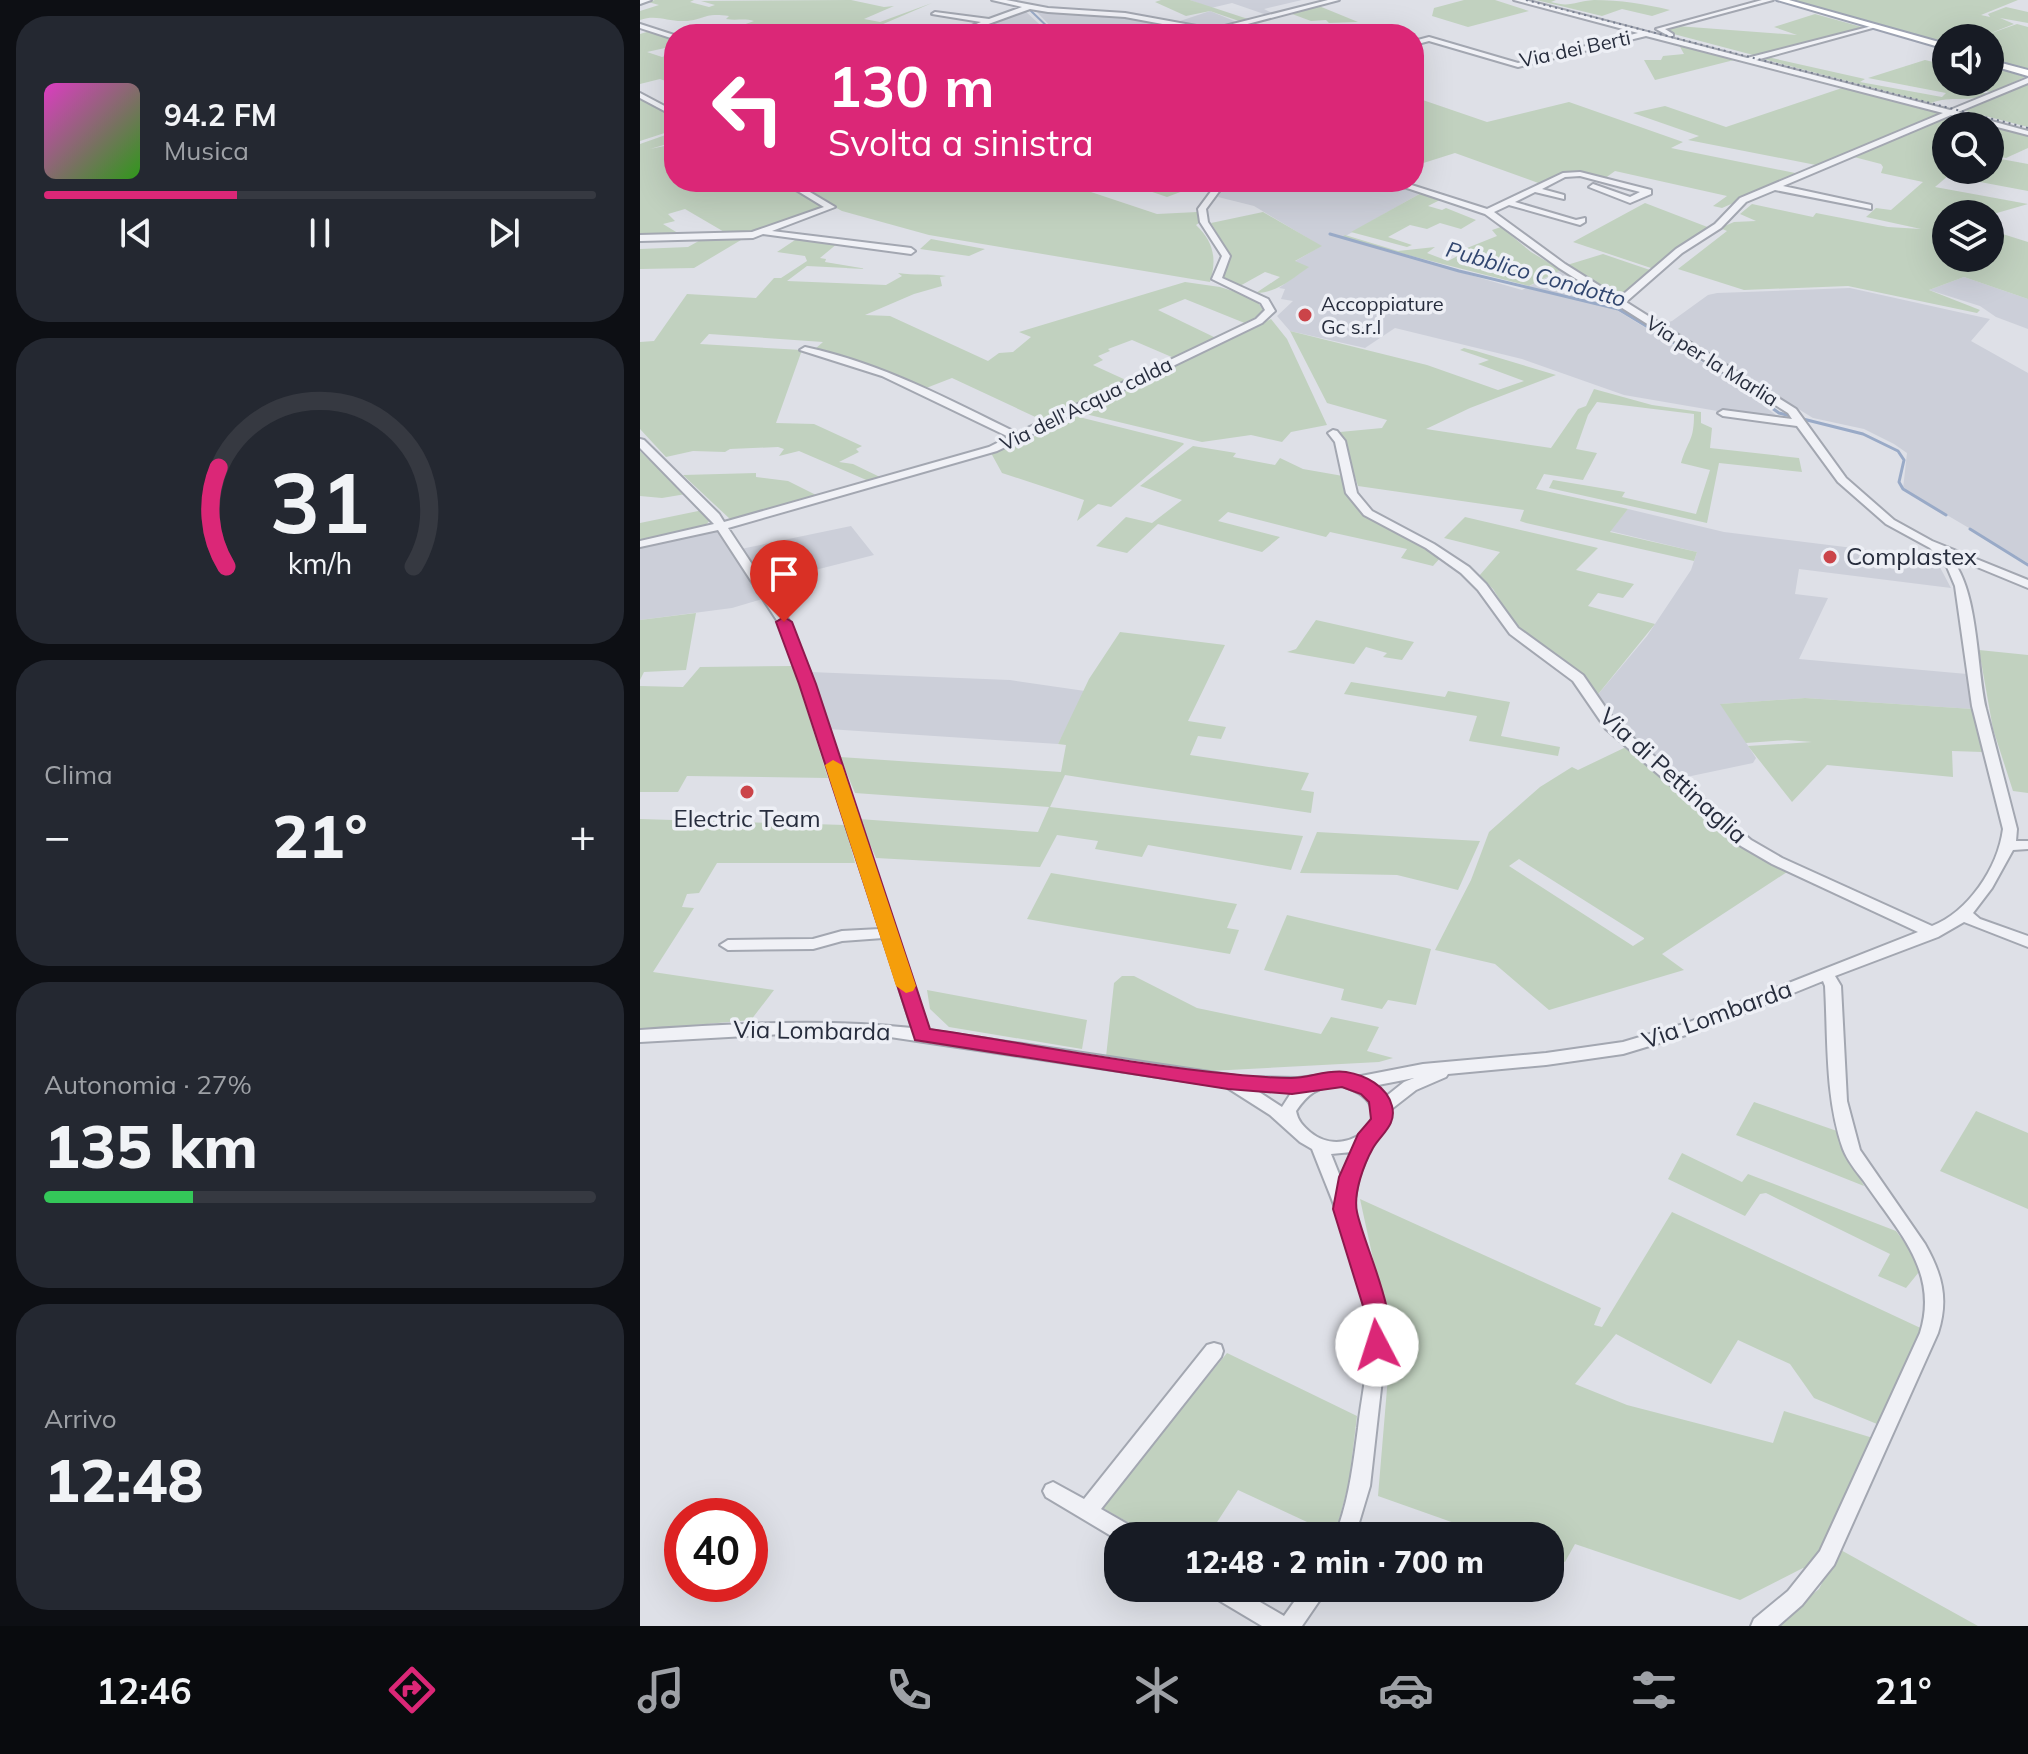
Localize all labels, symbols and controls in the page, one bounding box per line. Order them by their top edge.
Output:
map controls [1932,24,2004,272]
button: sound [1932,24,2004,96]
street label: Via dei Berti [1517,25,1633,72]
text: 130 m [828,51,995,121]
icon: left [696,56,800,160]
text: 94.2 FM [164,96,277,134]
button: search [1932,112,2004,184]
text: Svolta a sinistra [828,120,1094,165]
text: Musica [164,134,249,167]
button: layers [1932,200,2004,272]
icon: previous [114,211,158,255]
icon: pause [298,211,342,255]
icon: next [482,211,526,255]
water label: Pubblico Condotto [1443,235,1629,313]
place label: Accoppiature Gc s.r.l [1321,291,1444,339]
marker: Accoppiature Gc s.r.l [1296,306,1314,324]
street label: Via per la Marlia [1642,310,1783,411]
street label: Via dell'Acqua calda [996,351,1176,456]
text: 31 [270,449,370,554]
pin [750,540,818,622]
place label: Complastex [1846,541,1977,571]
text: km/h [288,545,352,581]
marker: Complastex [1821,548,1839,566]
icon: arrive [762,552,806,596]
street label: Via di Pettinaglia [1594,701,1754,850]
text: Clima [44,758,113,791]
marker: Electric Team [738,783,756,801]
text: 21° [272,798,368,873]
place label: Electric Team [674,803,820,833]
text: − [44,808,70,863]
text: + [570,808,596,863]
street label: Via Lombarda [1638,973,1796,1055]
street label: Via Lombarda [733,1014,891,1046]
text: Autonomia · 27% [44,1068,252,1101]
text: 135 km [44,1108,258,1183]
position arrow [1335,1303,1419,1387]
text: Arrivo [44,1402,117,1435]
text: 12:48 [44,1442,204,1517]
speed limit sign: 40 [664,1498,768,1602]
text: 12:48 · 2 min · 700 m [1184,1543,1484,1581]
icon: directions [384,1662,440,1718]
icon: music [633,1662,689,1718]
icon: phone [881,1662,937,1718]
icon: climate [1129,1662,1185,1718]
icon: car [1378,1662,1434,1718]
icon: filters [1626,1662,1682,1718]
text: 12:46 [96,1668,192,1713]
text: 21° [1875,1668,1932,1713]

